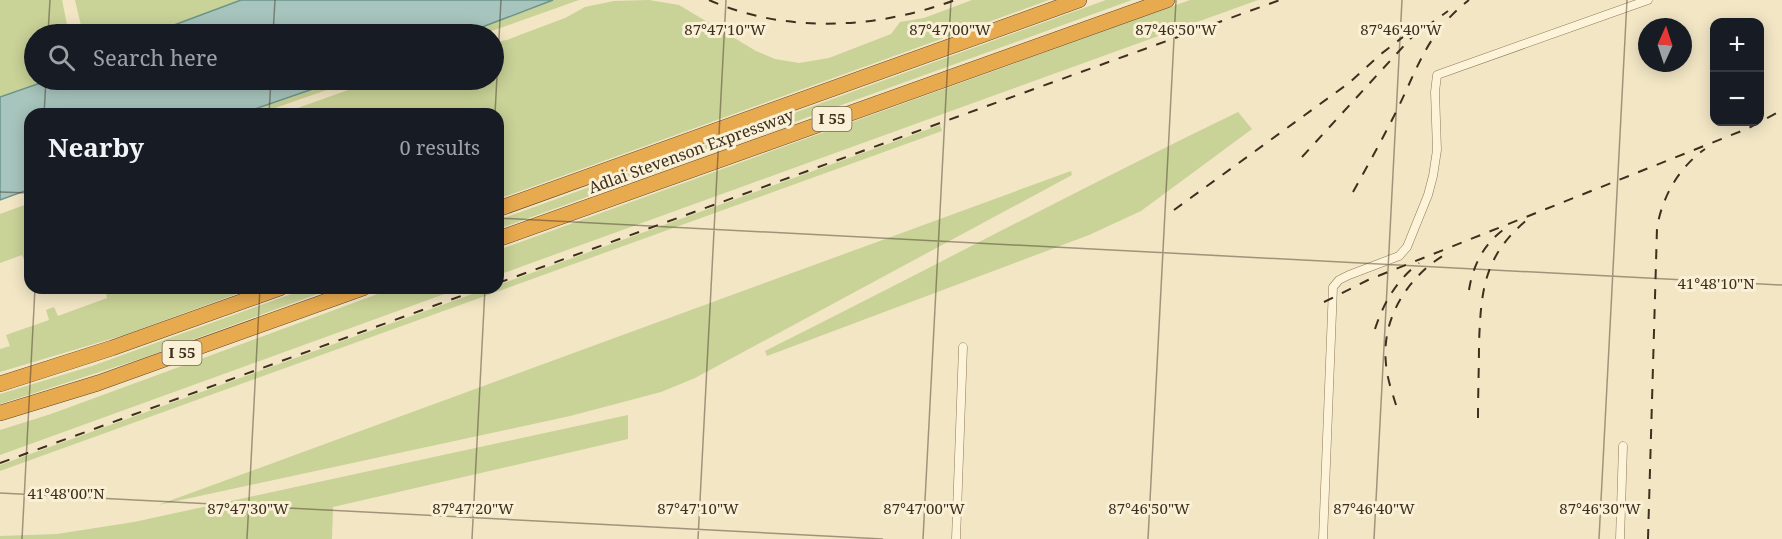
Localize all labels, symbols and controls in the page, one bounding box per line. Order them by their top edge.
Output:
north arrow [1638,18,1692,72]
map controls [1710,18,1764,126]
button: + [1710,18,1764,72]
text: 87°47'10"W [684,19,766,39]
text: 87°47'00"W [909,19,991,39]
text: 87°46'50"W [1135,19,1217,39]
text: 87°46'40"W [1360,19,1442,39]
search box [24,24,504,90]
icon: search [45,41,78,74]
text: Search here [93,42,218,72]
button: − [1710,72,1764,126]
street label: Adlai Stevenson Expressway [585,103,798,198]
road number: I 55 [812,107,852,131]
text: Nearby [48,129,144,165]
text: 0 results [400,134,480,161]
text: 41°48'10"N [1677,273,1755,293]
road number: I 55 [162,341,201,365]
text: 41°48'00"N [27,483,105,503]
text: 87°47'30"W [207,498,289,518]
text: 87°47'20"W [432,498,514,518]
text: 87°47'10"W [657,498,739,518]
text: 87°47'00"W [883,498,965,518]
text: 87°46'50"W [1108,498,1190,518]
text: 87°46'40"W [1333,498,1415,518]
text: 87°46'30"W [1559,498,1641,518]

